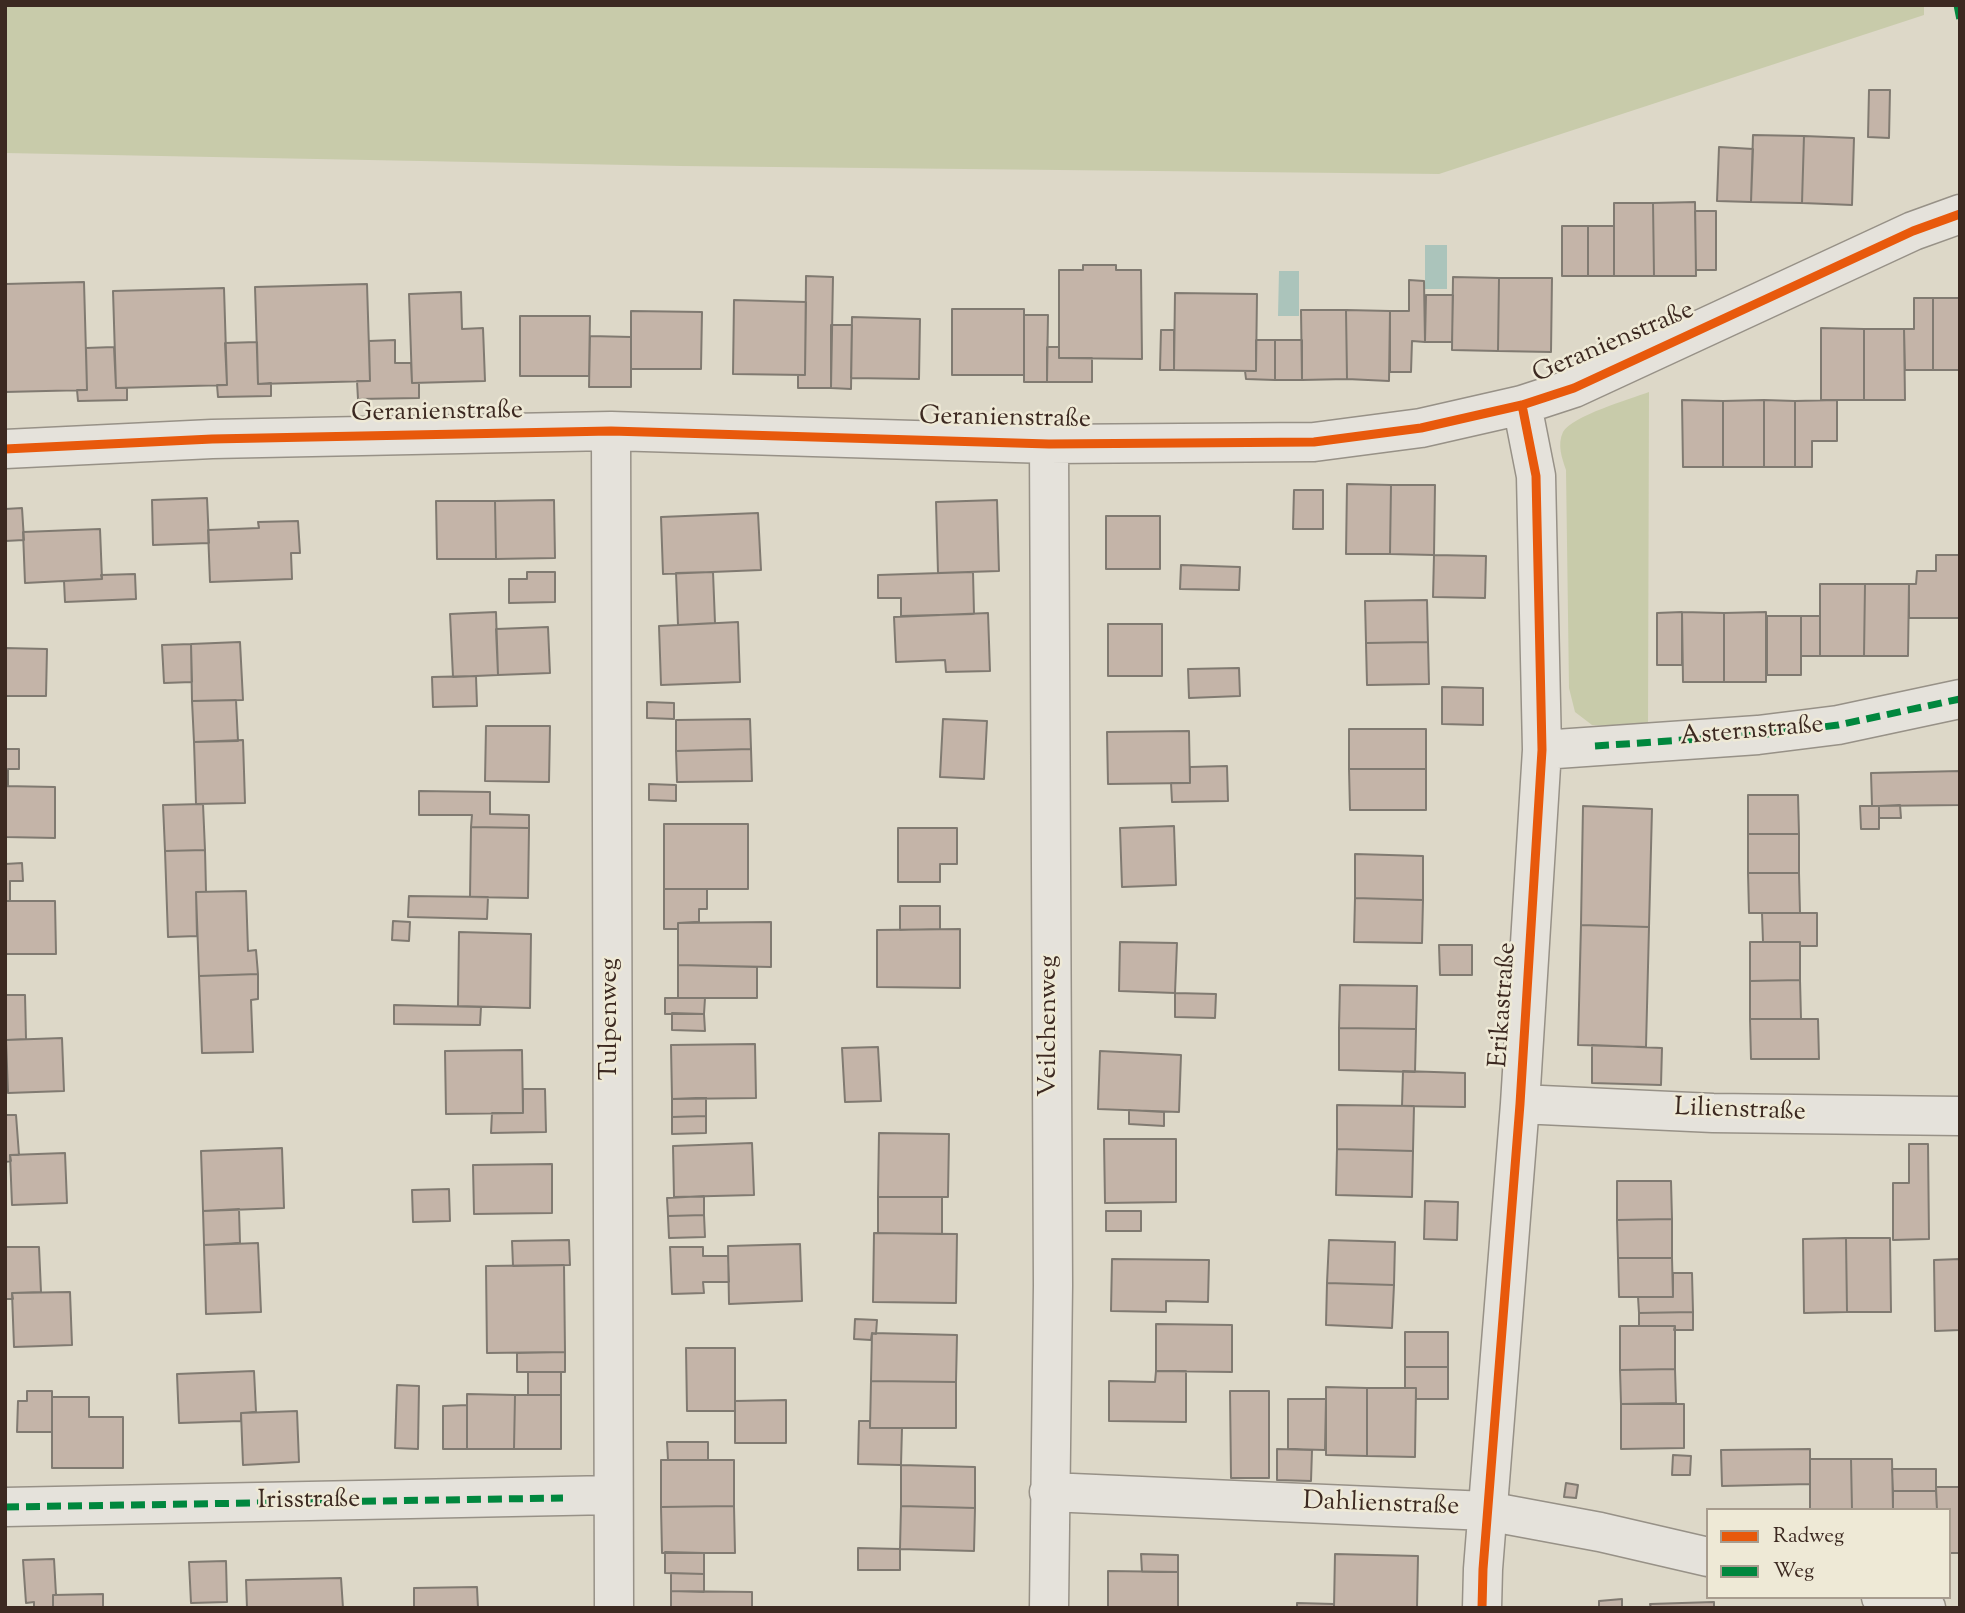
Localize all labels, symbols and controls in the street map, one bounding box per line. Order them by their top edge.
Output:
street label: Geranienstraße [1529,296,1699,392]
street label: Geranienstraße [351,397,523,431]
street label: Geranienstraße [919,403,1091,437]
street label: Asternstraße [1679,711,1825,755]
street label: Erikastraße [1485,941,1525,1069]
street label: Veilchenweg [1035,955,1067,1097]
street label: Tulpenweg [596,958,628,1080]
street label: Lilienstraße [1674,1094,1806,1130]
street label: Irisstraße [257,1486,361,1518]
street label: Dahlienstraße [1302,1488,1460,1524]
legend [1706,1508,1951,1599]
text: Radweg [1773,1522,1844,1552]
text: Weg [1773,1557,1814,1587]

